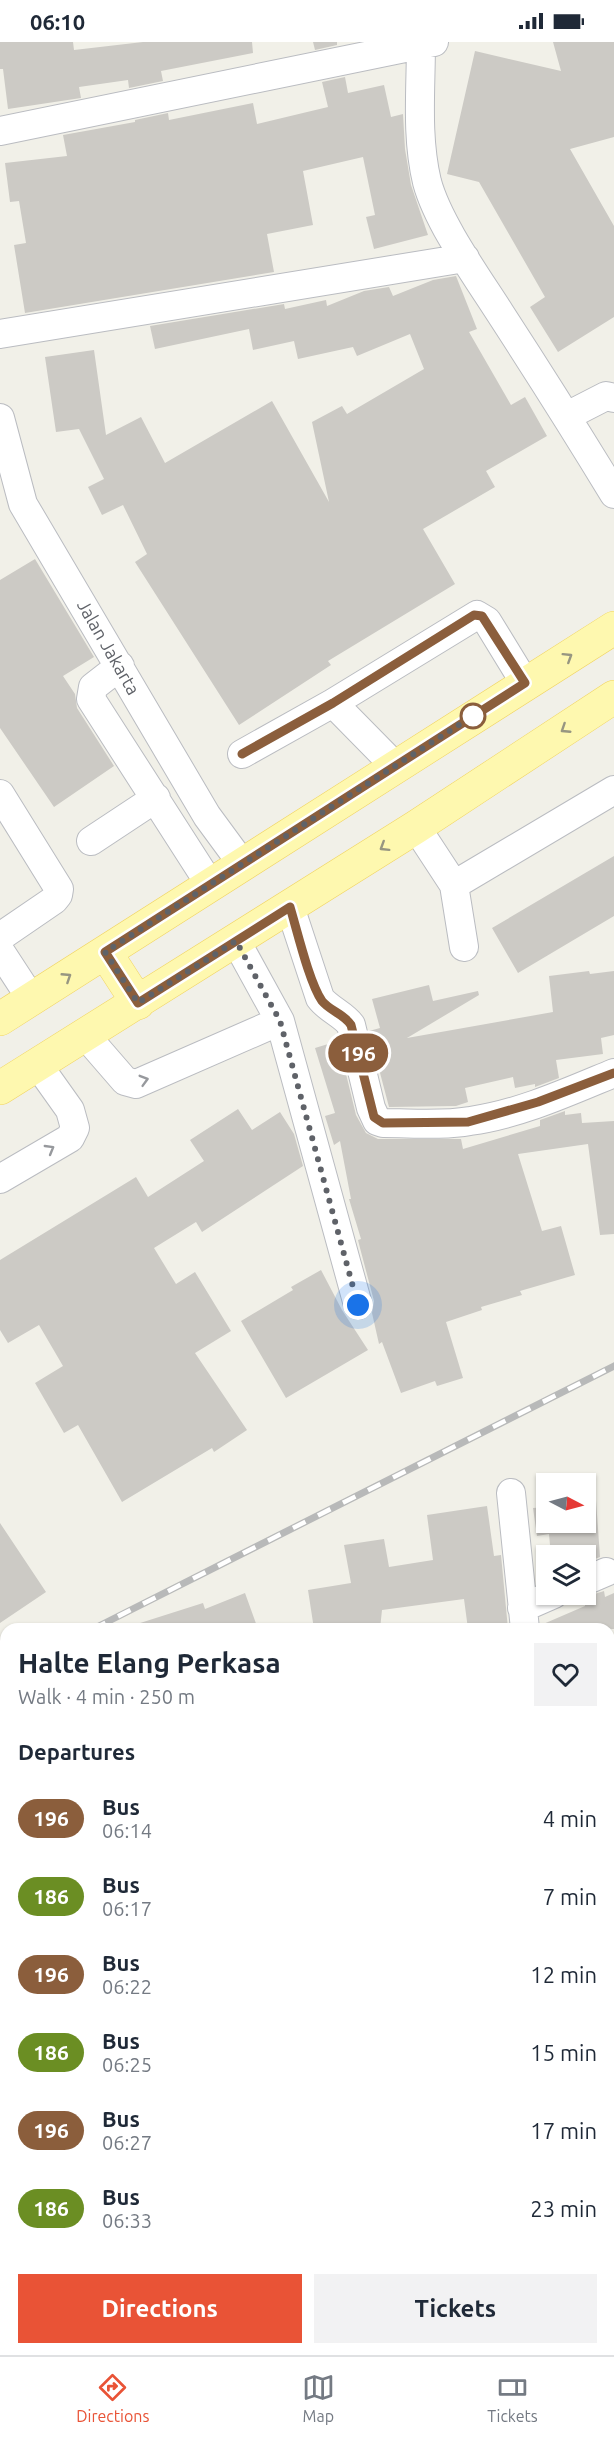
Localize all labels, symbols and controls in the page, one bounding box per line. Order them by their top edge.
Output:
text: 06:10 [30,9,85,34]
street label: Jalan Jakarta [74,596,144,698]
one-way arrow [562,652,572,664]
unlabelled marker [460,703,486,729]
one-way arrow [561,722,572,733]
one-way arrow [380,840,391,851]
one-way arrow [61,973,72,984]
line badge: 196 [324,1034,392,1072]
text: 196 [340,1041,376,1065]
one-way arrow [139,1075,149,1088]
one-way arrow [44,1145,55,1156]
your location [343,1290,373,1320]
north arrow [536,1473,596,1533]
map controls [536,1473,596,1605]
button: layers [536,1545,596,1605]
button: heart [534,1643,597,1706]
text: Halte Elang Perkasa [18,1647,281,1678]
text: Walk · 4 min · 250 m [18,1685,195,1708]
text: Departures [18,1739,135,1764]
text: Bus [102,1794,140,1819]
text: 196 [33,1806,69,1830]
text: 4 min [543,1806,597,1831]
text: 06:14 [102,1819,152,1842]
text: Bus [102,1872,140,1897]
text: 186 [33,1884,69,1908]
text: 7 min [543,1884,597,1909]
text: 06:17 [102,1897,152,1920]
text: Bus [102,1950,140,1975]
text: 196 [33,1962,69,1986]
text: 12 min [530,1962,597,1987]
text: 06:22 [102,1975,152,1998]
text: Bus [102,2028,140,2053]
text: 186 [33,2040,69,2064]
text: 15 min [530,2040,597,2065]
text: 06:25 [102,2053,152,2076]
text: Bus [102,2106,140,2131]
text: 196 [33,2118,69,2142]
text: 17 min [530,2118,597,2143]
text: 06:27 [102,2131,152,2154]
text: Bus [102,2184,140,2209]
text: 186 [33,2196,69,2220]
text: 23 min [530,2196,597,2221]
text: 06:33 [102,2209,152,2232]
button: Directions [18,2274,302,2343]
button: Tickets [314,2274,597,2343]
tab: Directions [76,2371,149,2425]
tab: Map [302,2371,335,2425]
tab: Tickets [487,2371,538,2425]

